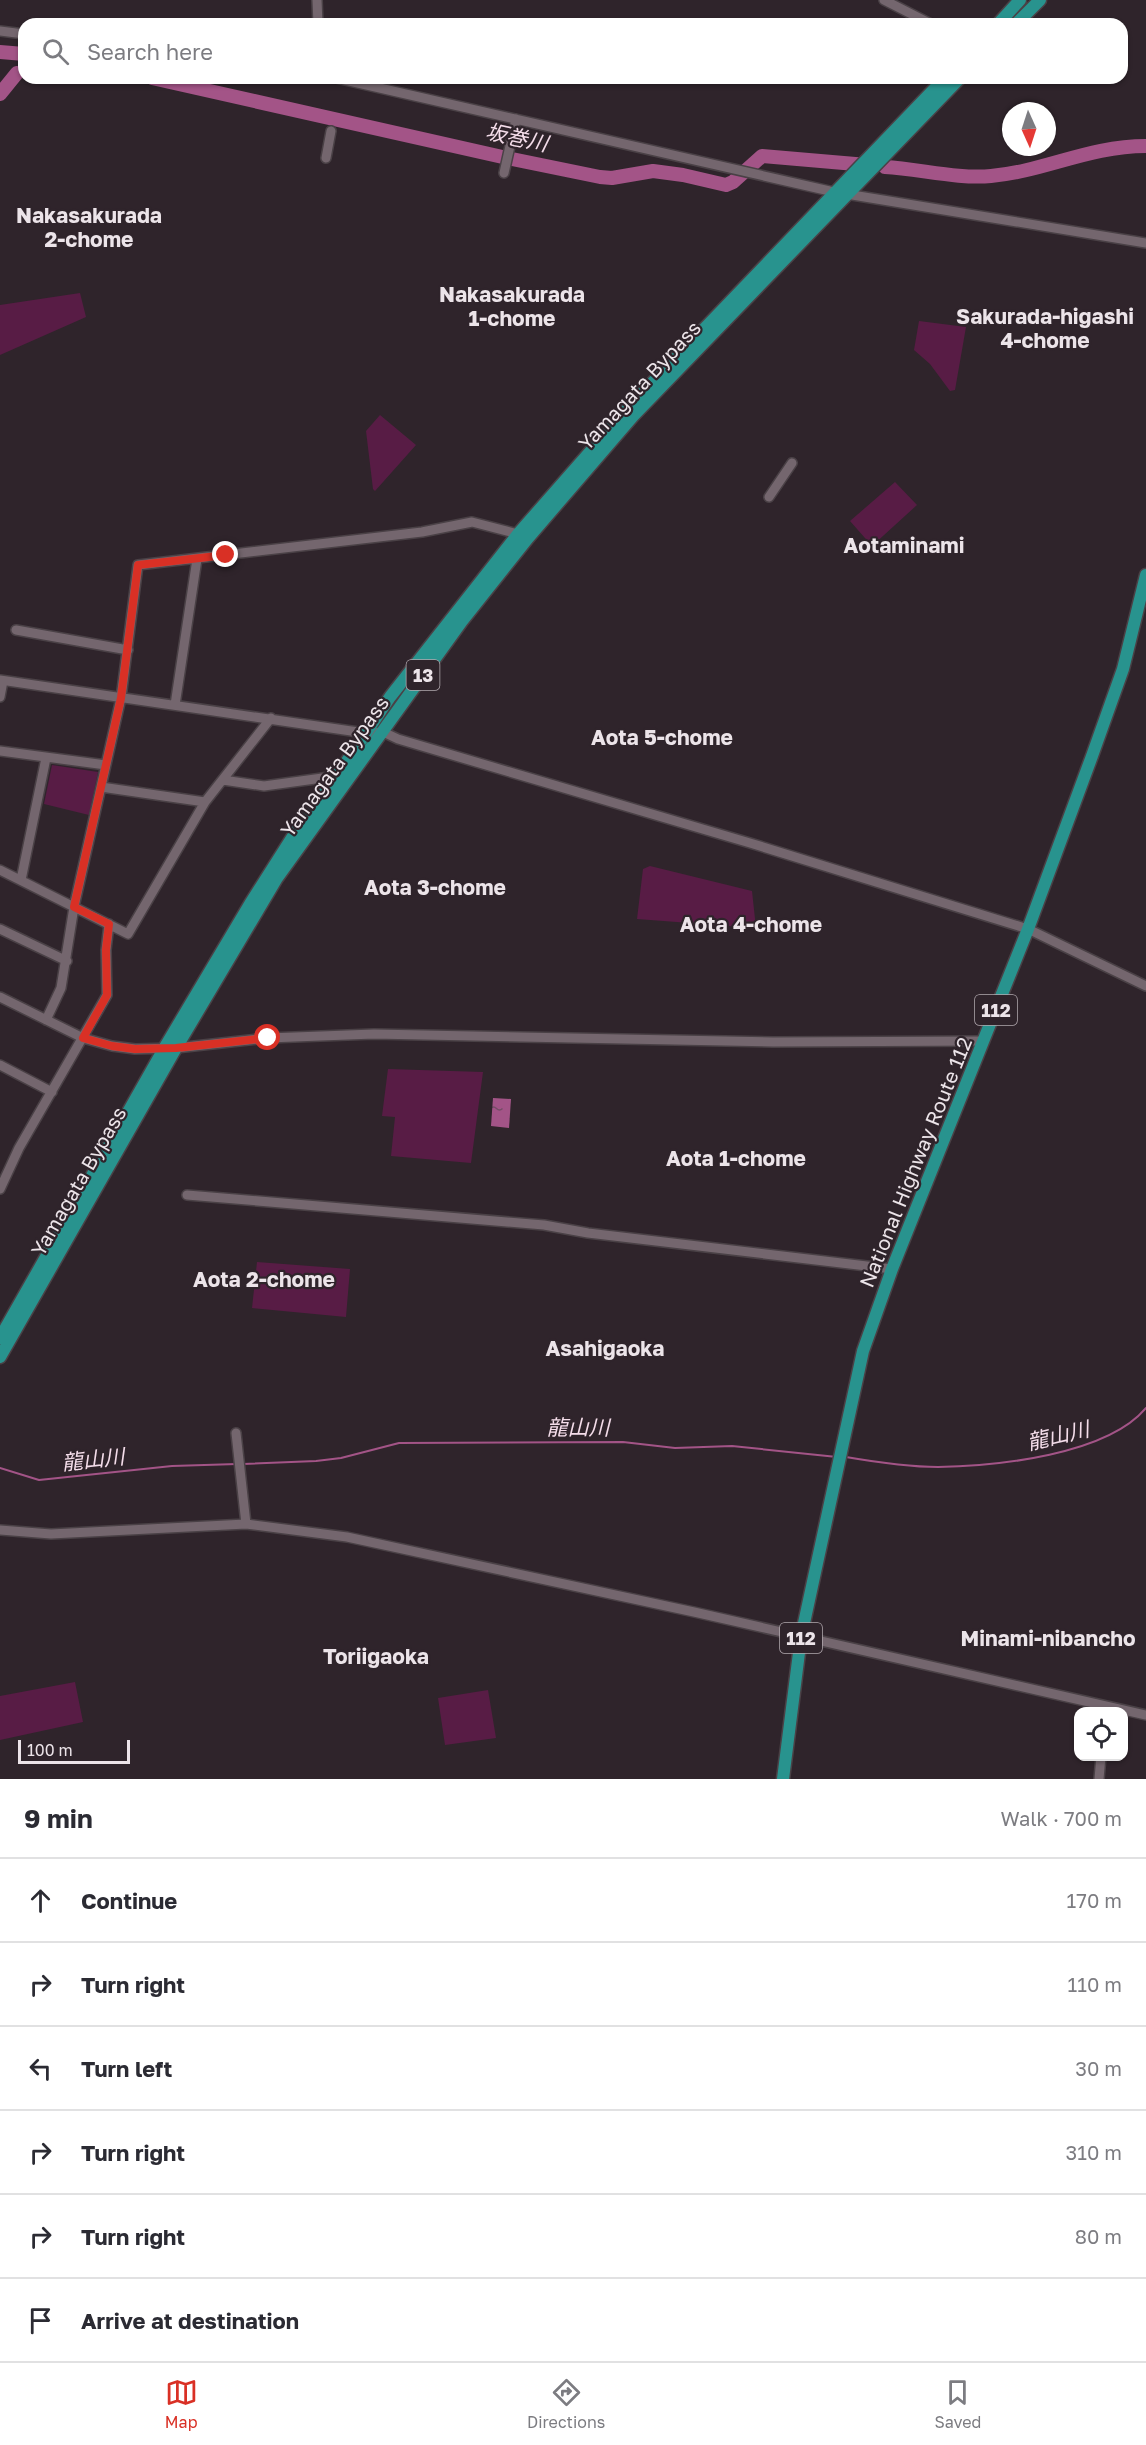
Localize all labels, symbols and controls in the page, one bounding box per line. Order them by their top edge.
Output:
search box [18,18,1128,84]
icon: search [39,35,72,68]
text: Search here [87,38,213,65]
north arrow [1002,102,1056,156]
water label: 坂巻川 [483,118,552,157]
district label: Nakasakurada 2-chome [16,202,162,252]
district label: Nakasakurada 1-chome [439,281,585,331]
district label: Sakurada-higashi 4-chome [956,303,1134,353]
street label: Yamagata Bypass [573,315,705,455]
district label: Aotaminami [844,532,964,558]
route end [212,541,238,567]
road number: 13 [406,660,440,690]
street label: Yamagata Bypass [275,691,393,841]
district label: Aota 5-chome [591,724,733,750]
district label: Aota 3-chome [364,874,506,900]
district label: Aota 4-chome [680,911,822,937]
road number: 112 [975,995,1017,1025]
route start [254,1024,280,1050]
street label: National Highway Route 112 [854,1033,976,1291]
street label: Yamagata Bypass [26,1102,130,1260]
district label: Aota 1-chome [666,1145,806,1171]
district label: Aota 2-chome [193,1266,335,1292]
district label: Asahigaoka [545,1335,665,1361]
water label: 龍山川 [547,1414,611,1440]
water label: 龍山川 [1024,1415,1094,1455]
water label: 龍山川 [60,1443,128,1475]
road number: 112 [780,1623,822,1653]
district label: Minami-nibancho [960,1625,1136,1651]
district label: Toriigaoka [323,1643,429,1669]
map controls [1074,1707,1128,1761]
button: locate [1074,1707,1128,1761]
scale bar [18,1737,130,1764]
text: 100 m [27,1740,73,1760]
text: 9 min [24,1803,93,1834]
text: Walk · 700 m [1001,1806,1122,1830]
icon: ahead [24,1884,57,1917]
text: Continue [81,1887,177,1914]
text: 170 m [1067,1888,1122,1912]
icon: right [24,1968,57,2001]
text: Turn right [81,1971,185,1998]
text: 110 m [1068,1972,1122,1996]
icon: left [24,2052,57,2085]
text: Turn left [81,2055,172,2082]
text: 30 m [1075,2056,1122,2080]
icon: right [24,2136,57,2169]
text: Turn right [81,2139,185,2166]
text: 310 m [1066,2140,1122,2164]
icon: right [24,2220,57,2253]
text: Turn right [81,2223,185,2250]
text: 80 m [1075,2224,1122,2248]
icon: arrive [24,2304,57,2337]
text: Arrive at destination [81,2307,299,2334]
tab: Map [165,2376,198,2432]
tab: Directions [527,2376,605,2432]
tab: Saved [935,2376,981,2432]

